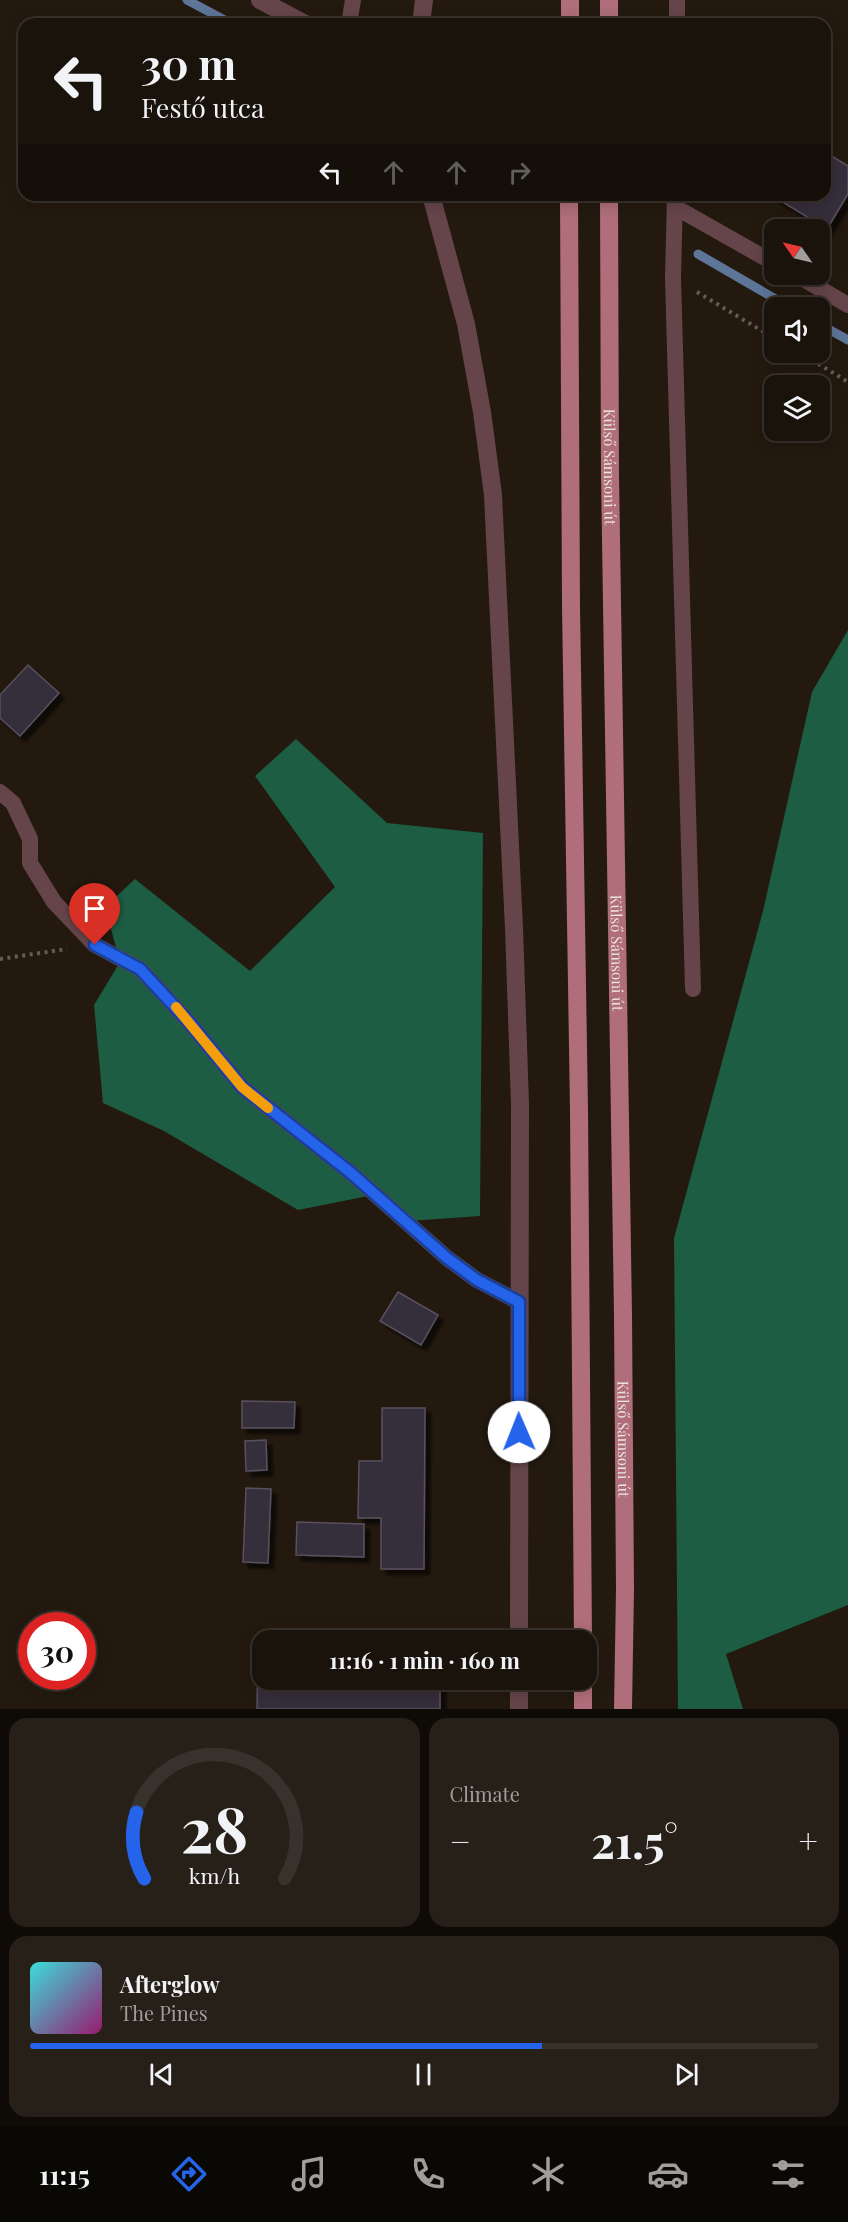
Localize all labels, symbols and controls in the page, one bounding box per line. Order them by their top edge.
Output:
text: 30 m [141,35,236,91]
icon: left [42,42,120,120]
text: Festő utca [141,89,264,125]
icon: left [314,156,347,189]
icon: ahead [377,156,410,189]
icon: ahead [440,156,473,189]
icon: right [503,156,536,189]
north arrow [764,219,830,285]
map controls [764,219,830,441]
button: sound [764,297,830,363]
button: layers [764,375,830,441]
street label: Külső Sámsoni út [600,409,621,526]
pin [69,883,120,945]
icon: arrive [78,892,111,925]
street label: Külső Sámsoni út [607,895,628,1012]
street label: Külső Sámsoni út [613,1381,634,1498]
position arrow [487,1400,551,1464]
speed limit sign: 30 [18,1612,96,1690]
text: 11:16 · 1 min · 160 m [329,1645,520,1675]
text: Climate [450,1780,520,1807]
text: 28 [180,1785,248,1869]
text: 21.5° [591,1810,678,1870]
text: − [450,1818,471,1862]
text: + [799,1818,818,1862]
text: km/h [189,1862,240,1890]
text: Afterglow [120,1969,220,1999]
text: The Pines [120,1999,208,2026]
icon: previous [145,2058,178,2091]
icon: pause [407,2058,440,2091]
icon: next [670,2058,703,2091]
icon: directions [168,2153,210,2195]
icon: music [288,2153,330,2195]
icon: phone [407,2153,449,2195]
icon: climate [527,2153,569,2195]
icon: car [647,2153,689,2195]
icon: filters [767,2153,809,2195]
text: 11:15 [39,2156,90,2192]

